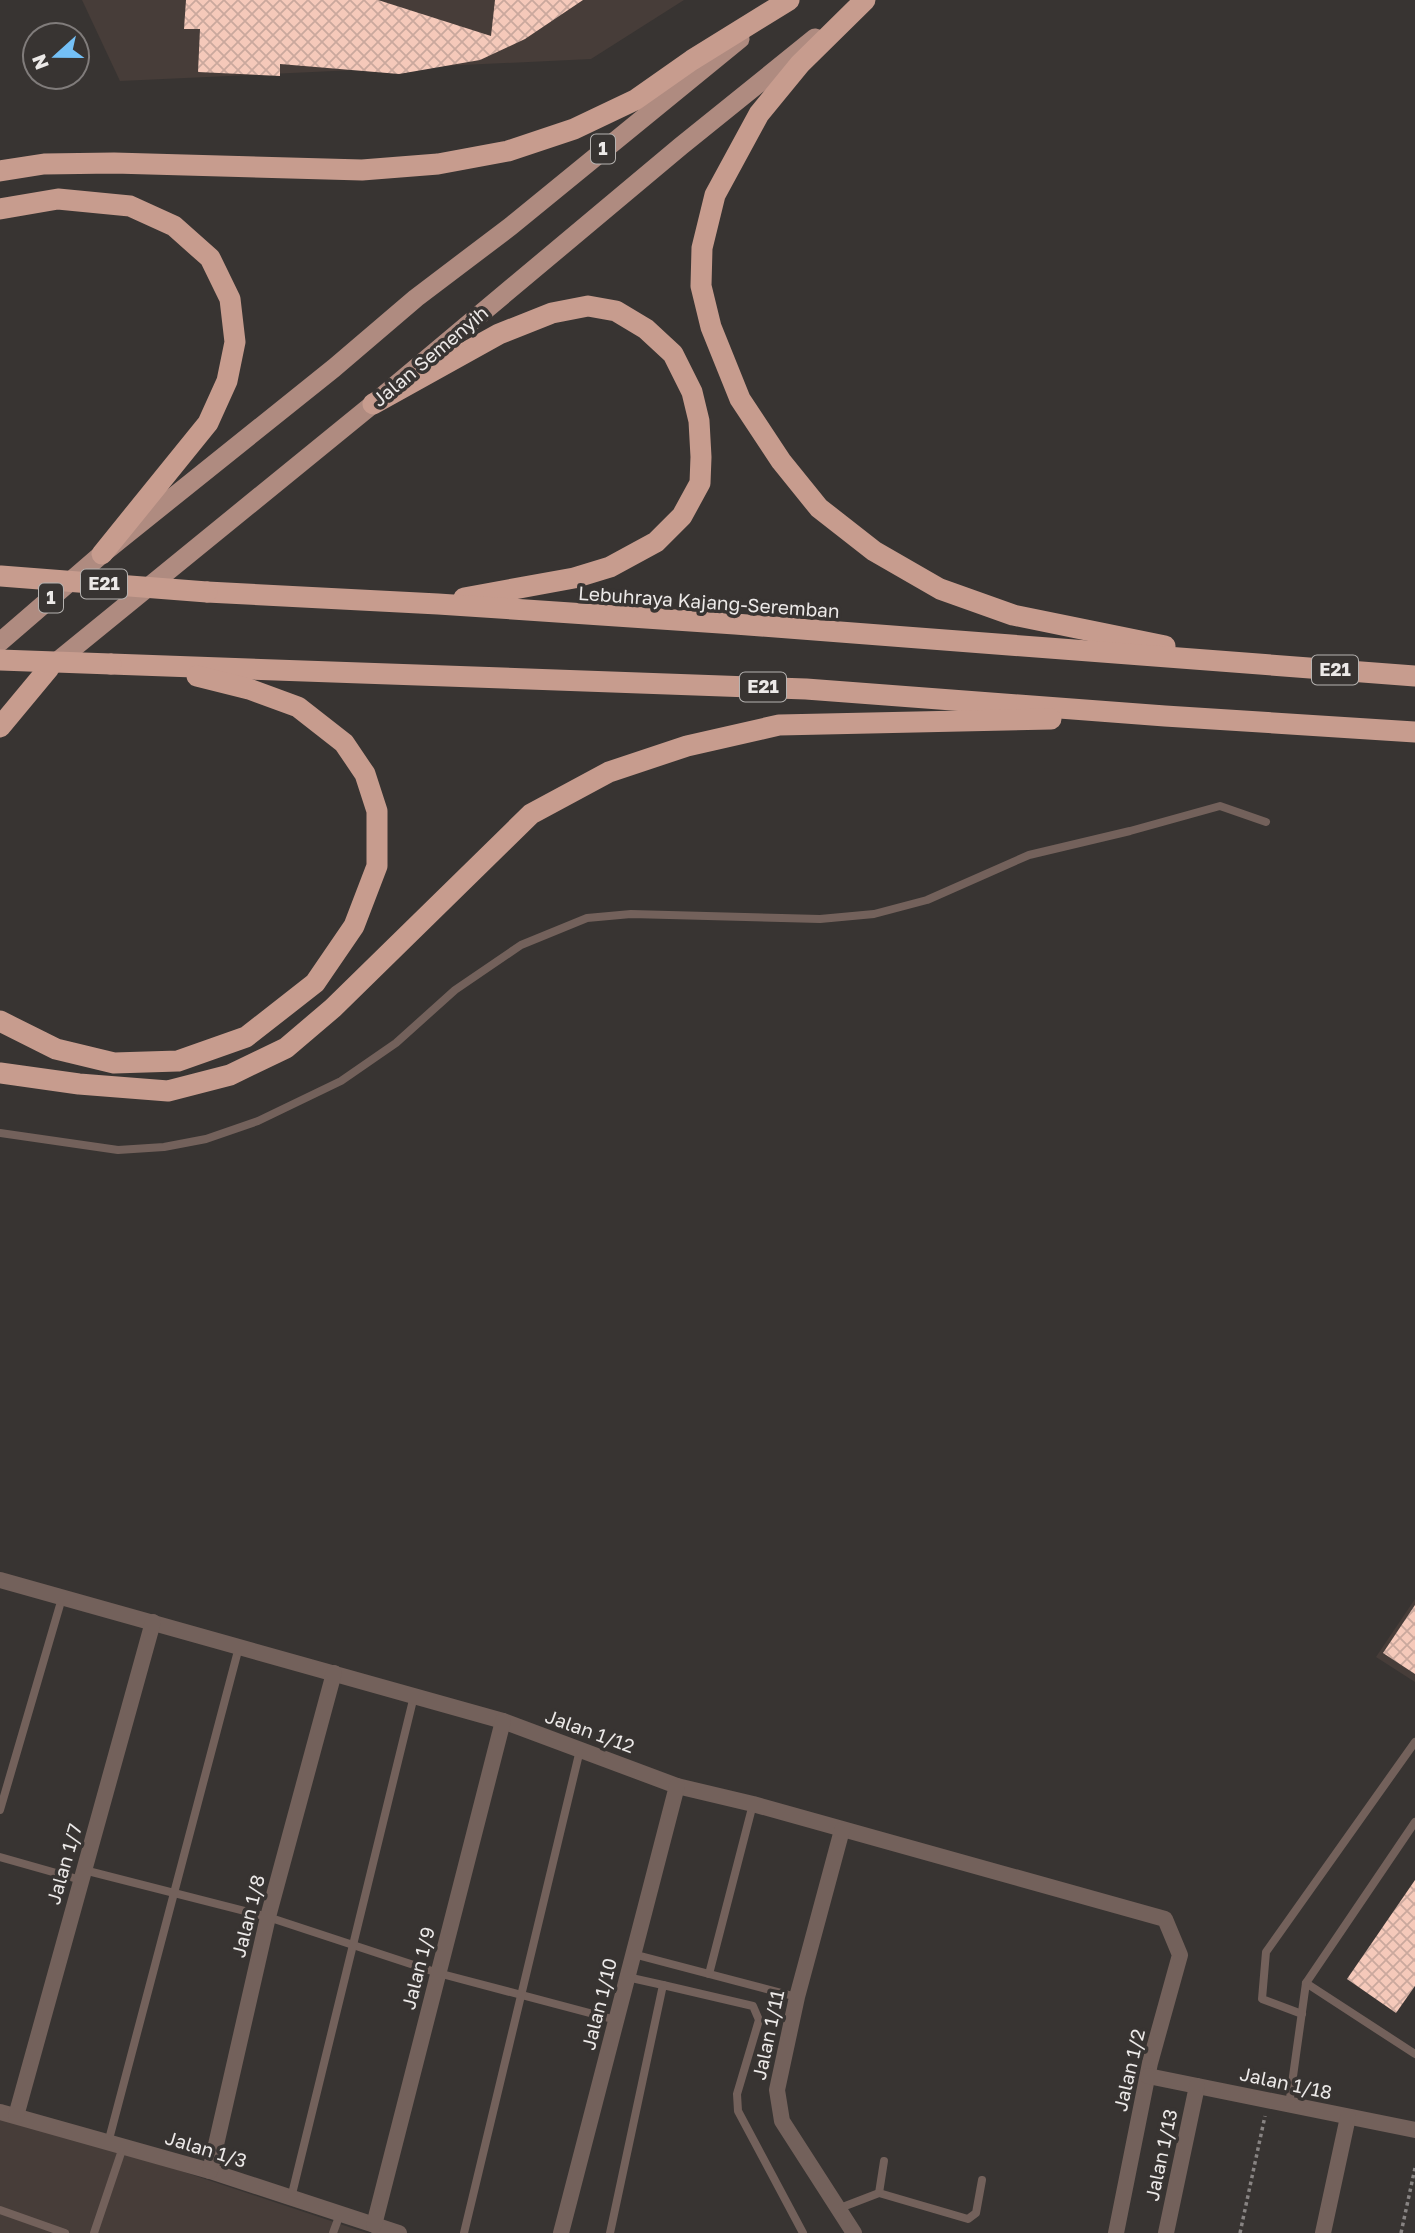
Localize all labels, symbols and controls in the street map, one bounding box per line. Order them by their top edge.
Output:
north arrow [21,21,91,91]
text: N [26,51,53,73]
road number: 1 [591,134,615,164]
street label: Jalan Semenyih [367,300,492,411]
road number: E21 [81,570,127,598]
street label: Lebuhraya Kajang-Seremban [578,581,841,622]
road number: 1 [39,584,63,612]
road number: E21 [1312,656,1358,684]
road number: E21 [740,672,786,702]
street label: Jalan 1/12 [542,1704,638,1757]
street label: Jalan 1/7 [41,1821,86,1907]
street label: Jalan 1/8 [226,1872,269,1960]
street label: Jalan 1/9 [396,1924,439,2012]
street label: Jalan 1/10 [576,1956,621,2052]
street label: Jalan 1/11 [747,1988,788,2082]
street label: Jalan 1/2 [1108,2026,1149,2113]
street label: Jalan 1/18 [1238,2062,1334,2103]
street label: Jalan 1/13 [1140,2107,1181,2203]
street label: Jalan 1/3 [163,2125,250,2172]

